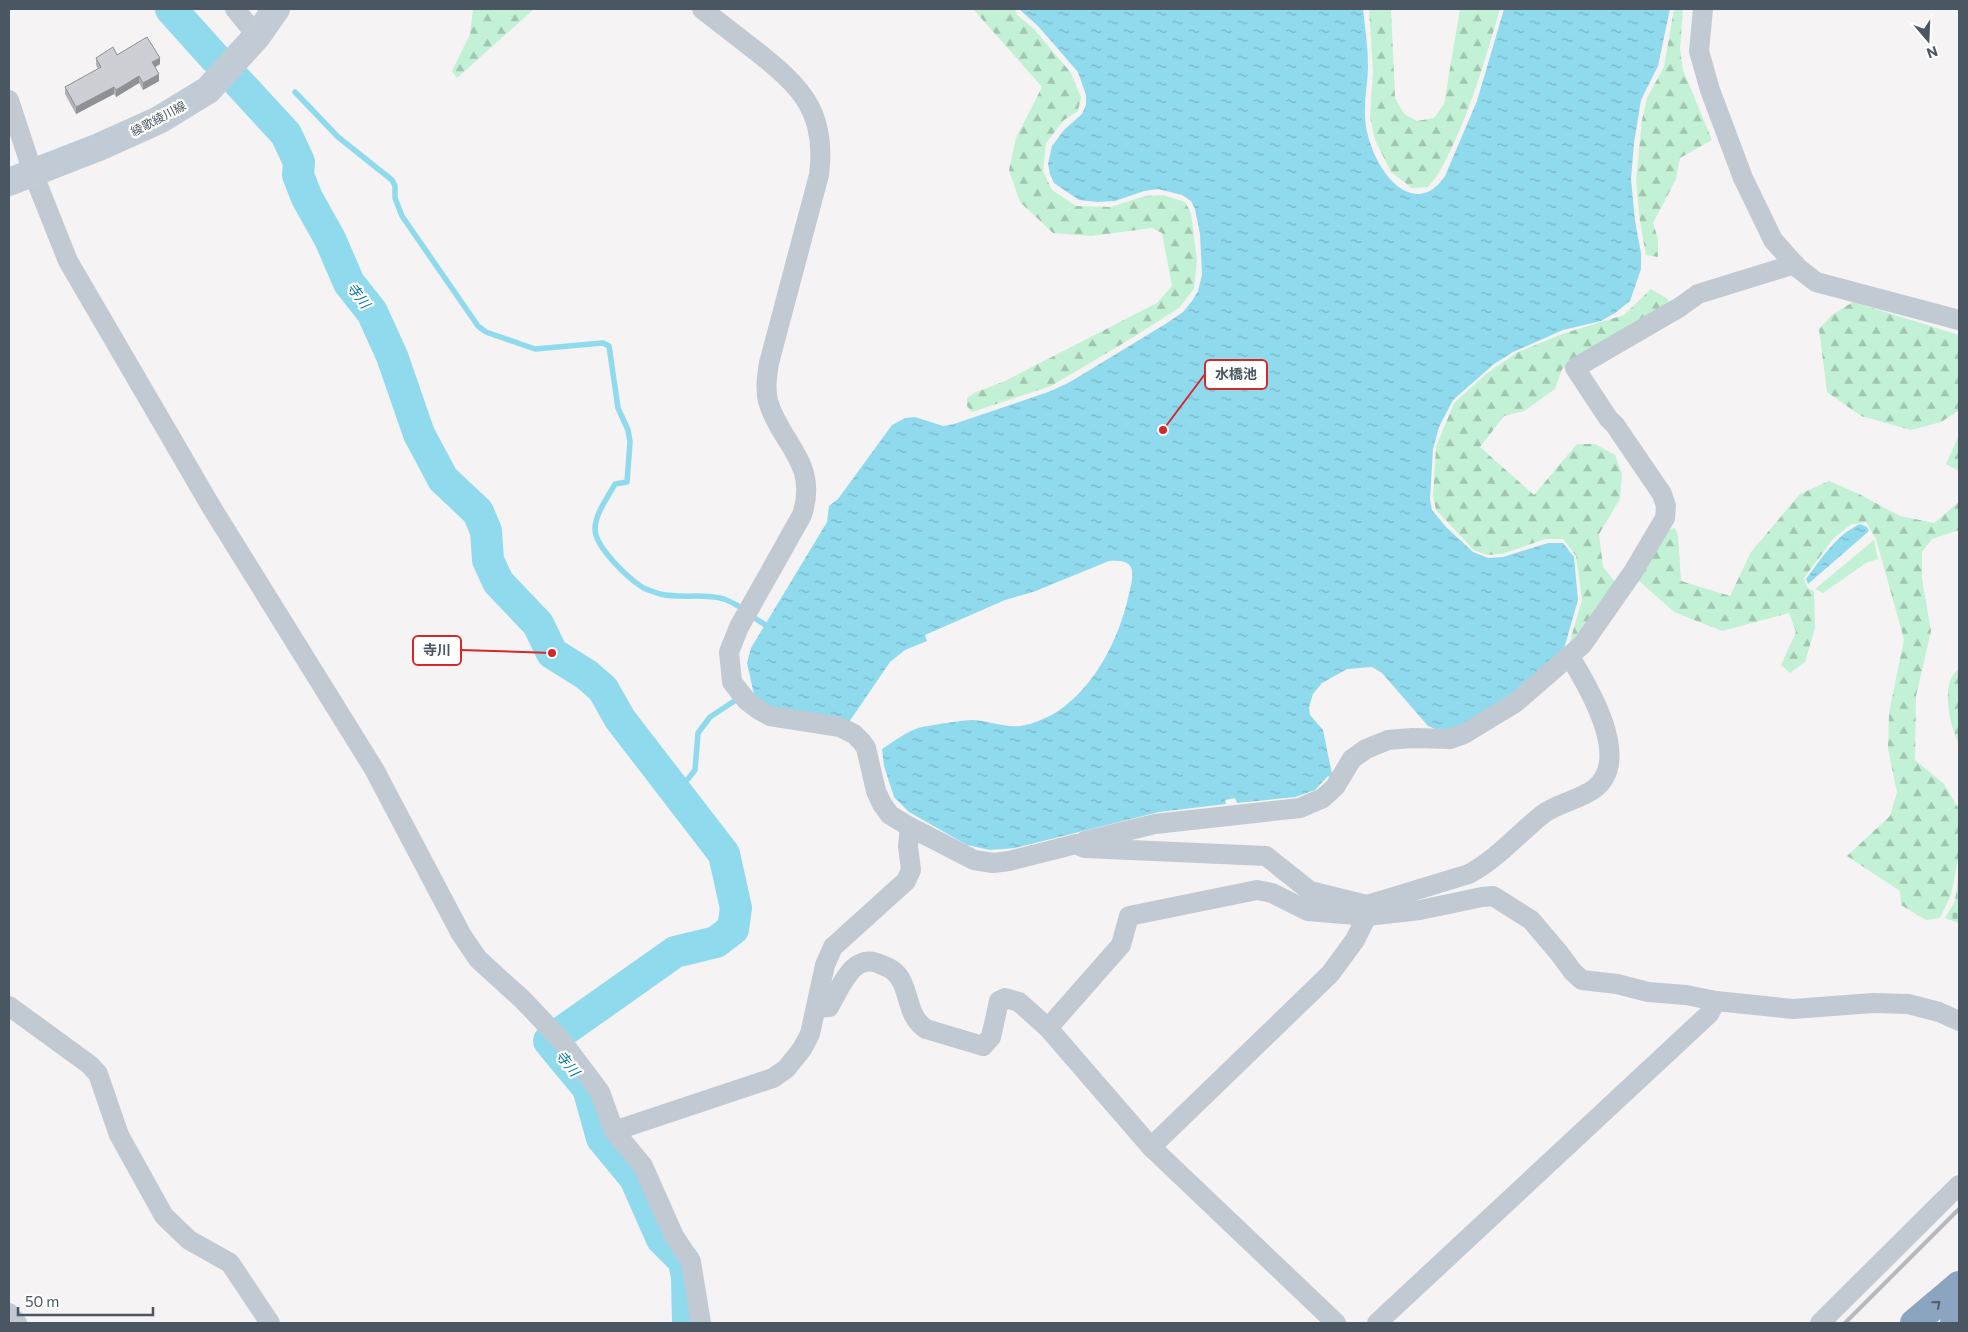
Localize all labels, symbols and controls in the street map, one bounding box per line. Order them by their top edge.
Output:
north arrow [1903,15,1953,65]
text: N [1925,43,1940,63]
street label: 綾歌綾川線 [128,98,188,138]
water label: 寺川 [344,279,375,313]
callout: 水橋池 [1205,360,1267,389]
text: 水橋池 [1215,365,1257,382]
callout: 寺川 [413,636,461,665]
text: 寺川 [423,641,451,658]
water label: 寺川 [553,1047,585,1081]
scale bar [18,1284,152,1316]
text: 50 m [25,1292,59,1310]
one-way arrow [1931,1301,1940,1310]

